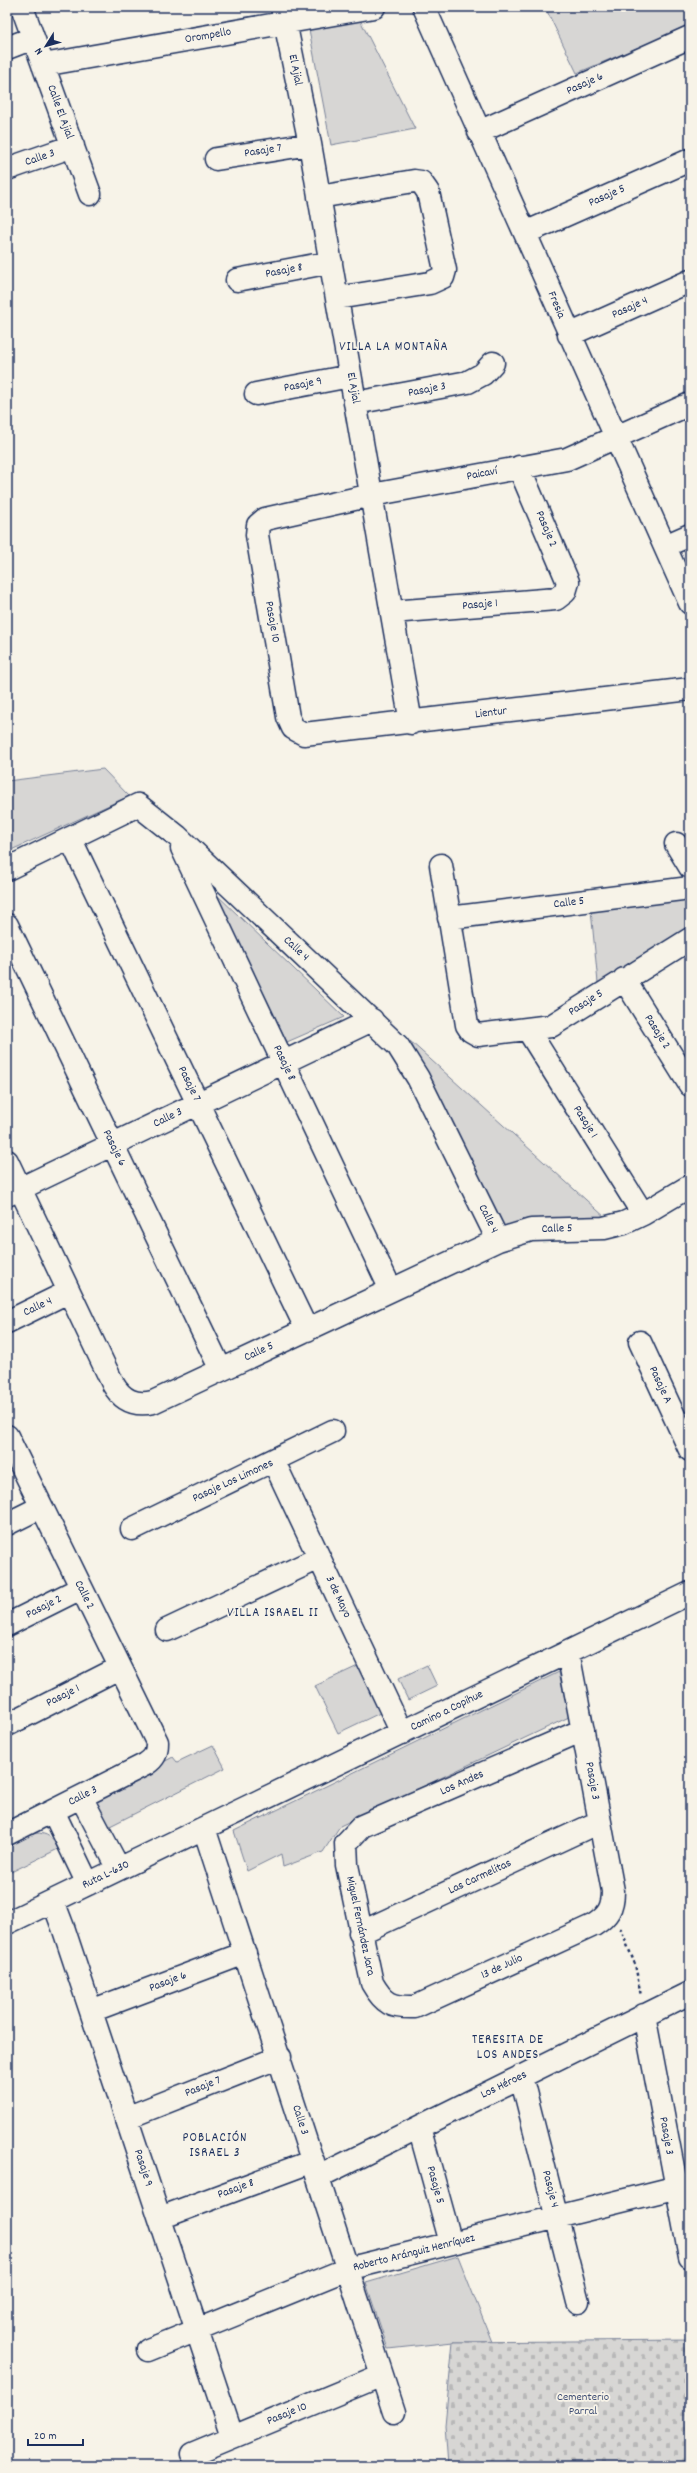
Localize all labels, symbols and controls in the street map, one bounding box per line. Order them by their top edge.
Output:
street label: Orompello [183,24,233,48]
north arrow [26,26,66,66]
text: N [31,43,48,58]
street label: El Ajial [284,53,306,87]
street label: Pasaje 6 [564,68,606,100]
street label: Calle El Ajial [42,82,78,142]
street label: Pasaje 7 [243,140,283,162]
street label: Calle 3 [23,145,57,171]
street label: Pasaje 5 [586,180,628,212]
street label: Pasaje 8 [264,259,304,283]
street label: Fresia [543,289,569,322]
street label: Pasaje 4 [609,293,651,323]
district label: VILLA LA MONTAÑA [339,338,449,357]
street label: El Ajial [342,371,364,405]
street label: Pasaje 9 [283,373,323,397]
street label: Pasaje 3 [407,378,447,402]
street label: Paicaví [465,463,500,485]
street label: Pasaje 2 [531,508,561,550]
street label: Pasaje 1 [462,595,498,615]
street label: Pasaje 10 [260,600,284,644]
street label: Lientur [474,703,508,723]
street label: Calle 5 [553,893,585,913]
street label: Calle 4 [279,932,313,966]
street label: Pasaje 5 [565,985,607,1021]
street label: Pasaje 2 [640,1011,674,1053]
street label: Pasaje 8 [268,1042,300,1084]
street label: Pasaje 7 [173,1063,205,1105]
street label: Pasaje 1 [568,1102,602,1142]
street label: Calle 3 [151,1104,185,1132]
street label: Pasaje 6 [98,1127,130,1169]
street label: Calle 4 [474,1202,502,1236]
street label: Calle 5 [541,1220,573,1238]
street label: Calle 4 [21,1293,55,1321]
street label: Calle 5 [241,1338,277,1366]
street label: Pasaje A [644,1364,676,1407]
street label: Pasaje Los Limones [190,1455,276,1507]
street label: 3 de Mayo [321,1573,355,1621]
street label: Calle 2 [70,1578,98,1612]
street label: Pasaje 2 [23,1591,65,1623]
district label: VILLA ISRAEL II [227,1604,319,1623]
street label: Pasaje 1 [43,1680,83,1712]
street label: Camino a Copihue [408,1686,486,1736]
street label: Pasaje 3 [580,1761,604,1801]
street label: Los Andes [437,1766,487,1800]
street label: Calle 3 [65,1781,101,1811]
street label: Las Carmelitas [446,1855,514,1899]
street label: Ruta L-630 [80,1856,132,1894]
street label: Miguel Fernández Jara [341,1875,379,1978]
street label: 13 de Julio [478,1950,526,1984]
street label: Pasaje 6 [147,1967,189,1997]
district label: TERESITA DE LOS ANDES [472,2031,544,2065]
street label: Los Héroes [478,2067,530,2103]
street label: Pasaje 7 [182,2072,224,2102]
street label: Calle 3 [287,2103,313,2137]
street label: Pasaje 3 [654,2116,678,2156]
district label: POBLACIÓN ISRAEL 3 [183,2129,247,2163]
street label: Pasaje 9 [129,2147,157,2189]
street label: Pasaje 5 [422,2164,448,2206]
street label: Pasaje 4 [537,2169,563,2209]
street label: Pasaje 8 [215,2174,257,2203]
street label: Roberto Aránguiz Henríquez [351,2230,477,2276]
park label: Cementerio Parral [557,2389,609,2420]
street label: Pasaje 10 [264,2398,310,2430]
scale bar [28,2421,83,2447]
text: 20 m [34,2428,57,2445]

